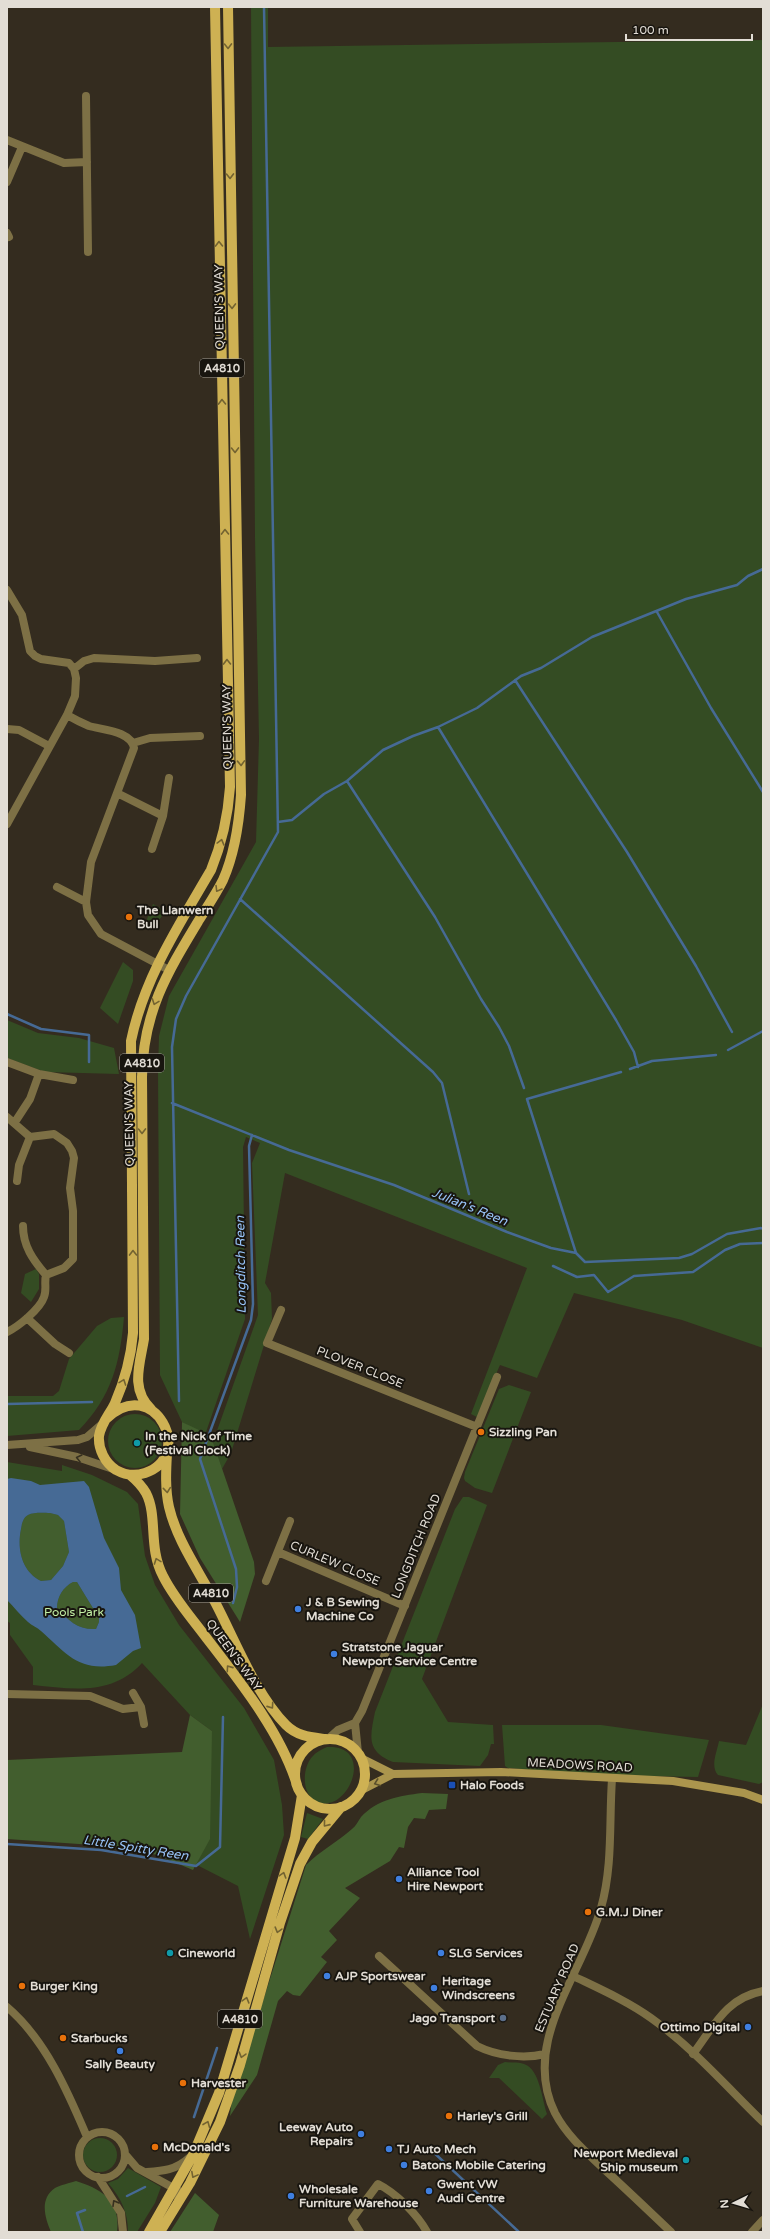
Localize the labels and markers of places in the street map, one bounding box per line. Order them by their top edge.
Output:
place label: The Llanwern Bull [136,903,213,931]
marker: The Llanwern Bull [124,912,134,922]
place label: Sizzling Pan [489,1425,557,1440]
marker: Sizzling Pan [476,1427,486,1437]
place label: In the Nick of Time (Festival Clock) [145,1429,252,1457]
marker: In the Nick of Time (Festival Clock) [132,1438,142,1448]
place label: J & B Sewing Machine Co [305,1595,380,1623]
marker: J & B Sewing Machine Co [293,1604,303,1614]
place label: Stratstone Jaguar Newport Service Centre [342,1640,477,1669]
marker: Stratstone Jaguar Newport Service Centre [329,1649,339,1659]
place label: Halo Foods [460,1778,524,1792]
marker: Halo Foods [447,1780,457,1790]
place label: Alliance Tool Hire Newport [407,1865,483,1894]
marker: Alliance Tool Hire Newport [394,1874,404,1884]
place label: G.M.J Diner [596,1905,663,1919]
marker: G.M.J Diner [583,1907,593,1917]
place label: Cineworld [178,1946,235,1960]
place label: SLG Services [449,1946,523,1960]
marker: Cineworld [165,1948,175,1958]
marker: SLG Services [436,1948,446,1958]
place label: AJP Sportswear [335,1969,426,1984]
marker: AJP Sportswear [322,1971,332,1981]
place label: Heritage Windscreens [442,1974,515,2002]
place label: Burger King [30,1979,98,1994]
marker: Burger King [17,1981,27,1991]
marker: Heritage Windscreens [429,1983,439,1993]
place label: Jago Transport [409,2011,495,2026]
marker: Jago Transport [498,2013,508,2023]
place label: Ottimo Digital [660,2020,740,2035]
marker: Ottimo Digital [743,2022,753,2032]
place label: Starbucks [71,2031,128,2045]
marker: Starbucks [58,2033,68,2043]
marker: Sally Beauty [115,2046,125,2056]
place label: Sally Beauty [85,2057,155,2072]
place label: Harvester [191,2076,246,2090]
marker: Harvester [178,2078,188,2088]
place label: Harley's Grill [457,2109,528,2124]
marker: Harley's Grill [444,2111,454,2121]
place label: Leeway Auto Repairs [279,2120,353,2149]
marker: Leeway Auto Repairs [356,2129,366,2139]
place label: McDonald's [163,2140,230,2154]
marker: McDonald's [150,2142,160,2152]
place label: TJ Auto Mech [396,2142,476,2156]
marker: TJ Auto Mech [384,2144,394,2154]
place label: Newport Medieval Ship museum [574,2146,678,2175]
marker: Newport Medieval Ship museum [681,2155,691,2165]
place label: Batons Mobile Catering [412,2158,546,2173]
marker: Batons Mobile Catering [399,2160,409,2170]
place label: Gwent VW Audi Centre [437,2177,505,2205]
place label: Wholesale Furniture Warehouse [299,2182,419,2210]
marker: Gwent VW Audi Centre [424,2186,434,2196]
marker: Wholesale Furniture Warehouse [286,2191,296,2201]

